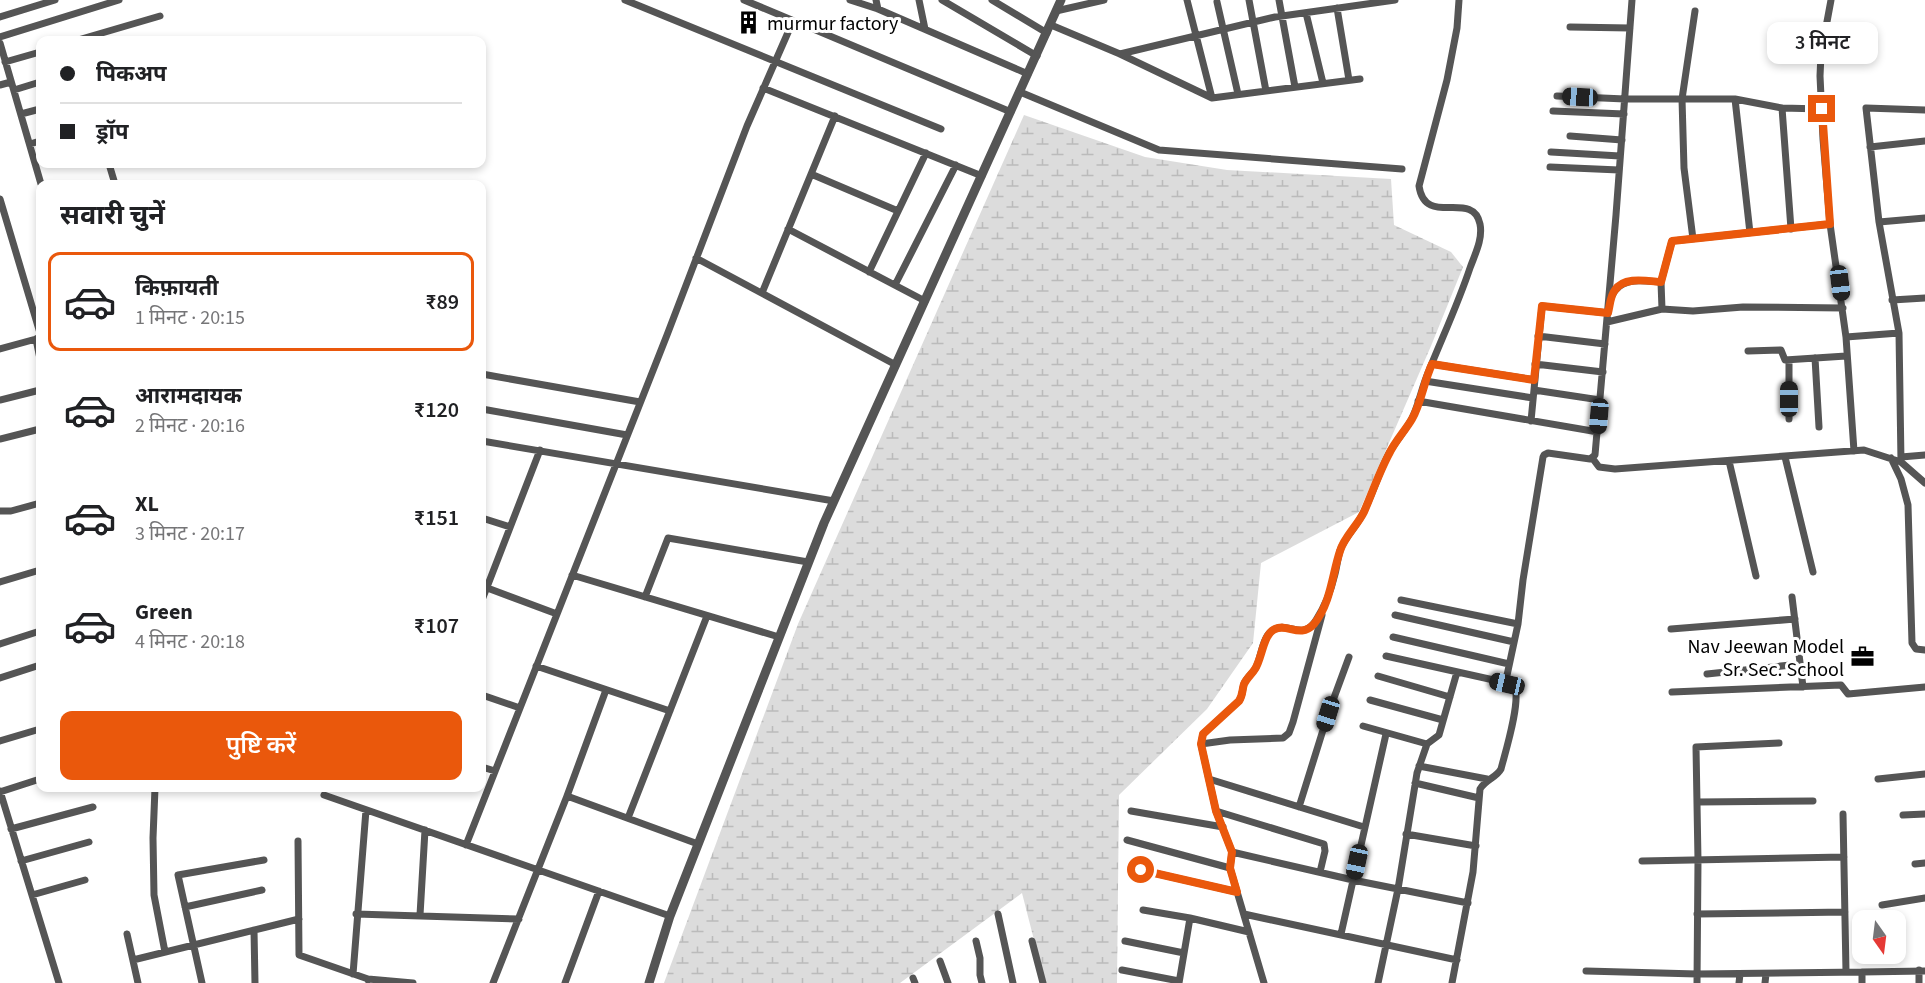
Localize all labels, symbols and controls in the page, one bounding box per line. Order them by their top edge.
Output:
building icon: murmur factory [736,10,762,36]
place label: murmur factory [767,10,899,38]
callout: 3 मिनट [1766,22,1878,64]
text: 3 मिनट [1795,29,1850,57]
text: पिकअप [96,58,167,90]
car [1562,87,1598,107]
route end [1808,95,1835,122]
text: ड्रॉप [96,116,129,148]
text: सवारी चुनें [60,196,165,235]
car [1829,264,1851,302]
text: किफ़ायती [135,272,219,304]
icon: car [63,275,117,329]
text: ₹89 [425,286,459,318]
text: 1 मिनट · 20:15 [135,304,245,332]
text: आरामदायक [135,380,242,412]
car [1780,381,1798,417]
icon: car [63,383,117,437]
text: ₹120 [414,394,459,426]
car [1588,397,1610,435]
text: 2 मिनट · 20:16 [135,412,245,440]
text: XL [135,488,159,520]
icon: car [63,491,117,545]
text: ₹151 [414,502,459,534]
text: 3 मिनट · 20:17 [135,520,245,548]
text: Green [135,596,193,628]
icon: car [63,599,117,653]
text: ₹107 [414,610,459,642]
text: 4 मिनट · 20:18 [135,628,245,656]
place label: Nav Jeewan Model Sr. Sec. School [1687,633,1844,684]
office icon: Nav Jeewan Model Sr. Sec. School [1849,644,1875,670]
car [1487,671,1527,697]
car [1314,694,1342,734]
button: पुष्टि करें [60,711,462,780]
car [1344,843,1370,881]
route start [1127,856,1154,883]
north arrow [1852,910,1906,964]
map controls [1852,910,1906,964]

